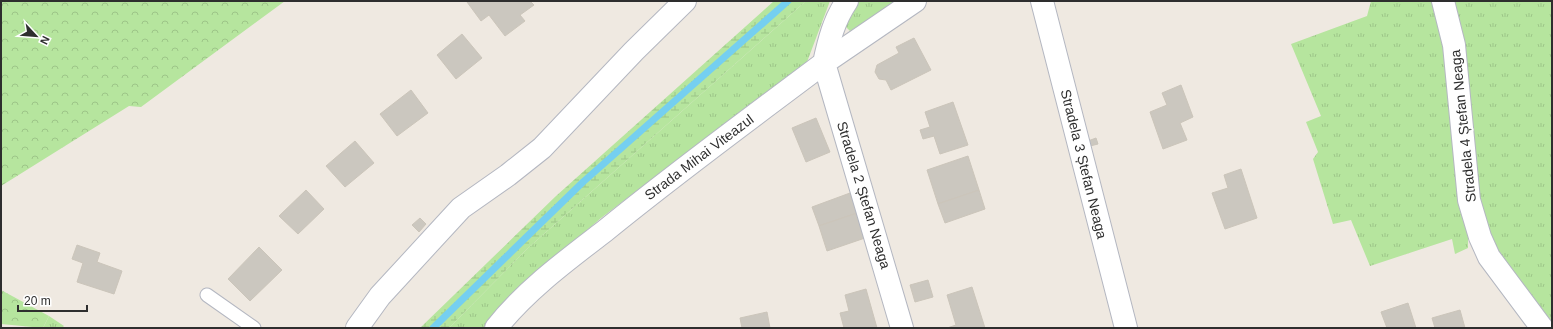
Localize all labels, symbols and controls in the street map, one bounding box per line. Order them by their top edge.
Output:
north arrow [16,16,56,56]
text: N [38,34,52,47]
street label: Stradela 4 Ștefan Neaga [1447,49,1479,203]
street label: Stradela 3 Ștefan Neaga [1058,88,1110,241]
street label: Strada Mihai Viteazul [641,111,757,203]
street label: Stradela 2 Ștefan Neaga [834,119,894,271]
scale bar [18,287,87,313]
text: 20 m [24,294,51,308]

